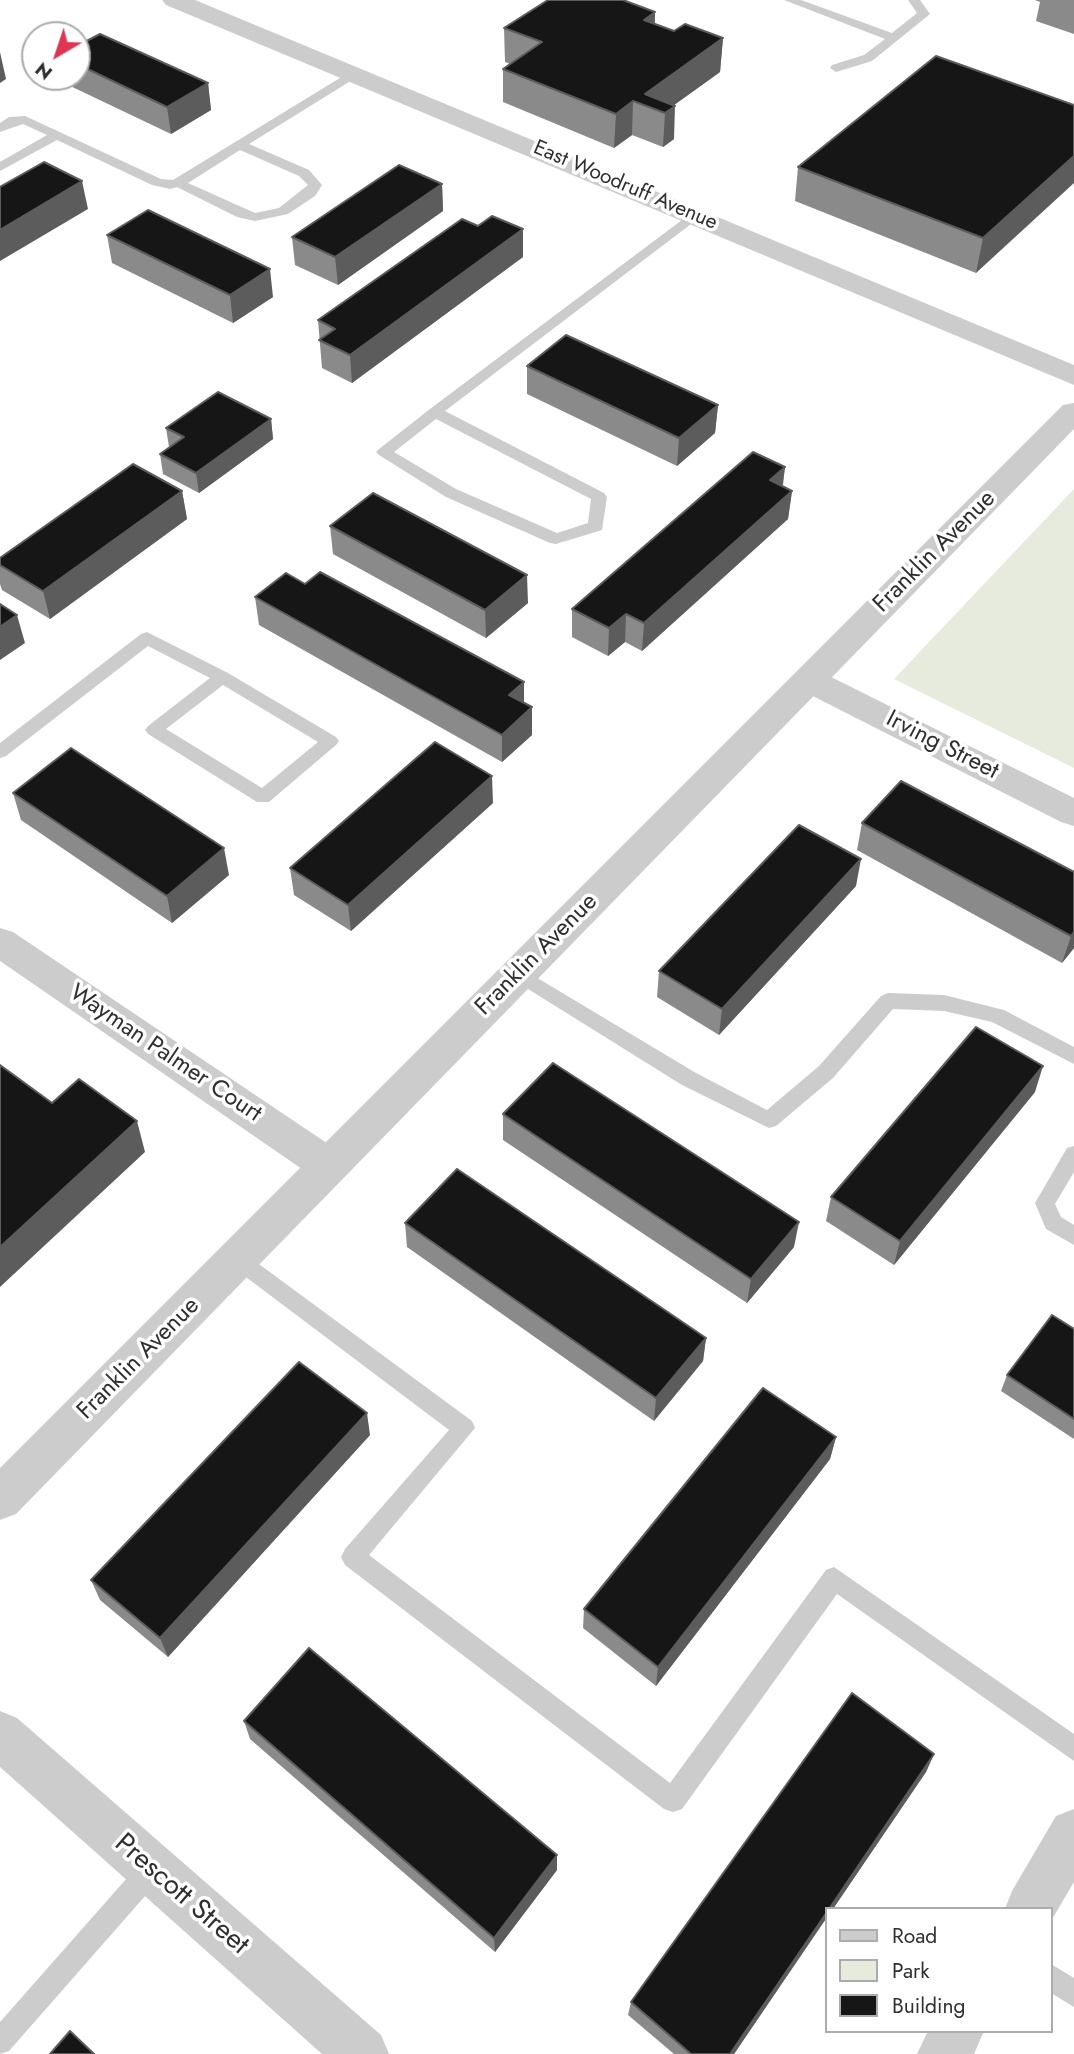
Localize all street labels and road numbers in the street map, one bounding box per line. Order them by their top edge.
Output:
street label: East Woodruff Avenue [529,136,721,236]
street label: Franklin Avenue [868,485,1002,619]
street label: Irving Street [881,705,1003,787]
street label: Franklin Avenue [470,888,604,1022]
street label: Wayman Palmer Court [63,979,267,1129]
street label: Franklin Avenue [72,1292,206,1426]
street label: Prescott Street [107,1828,255,1962]

